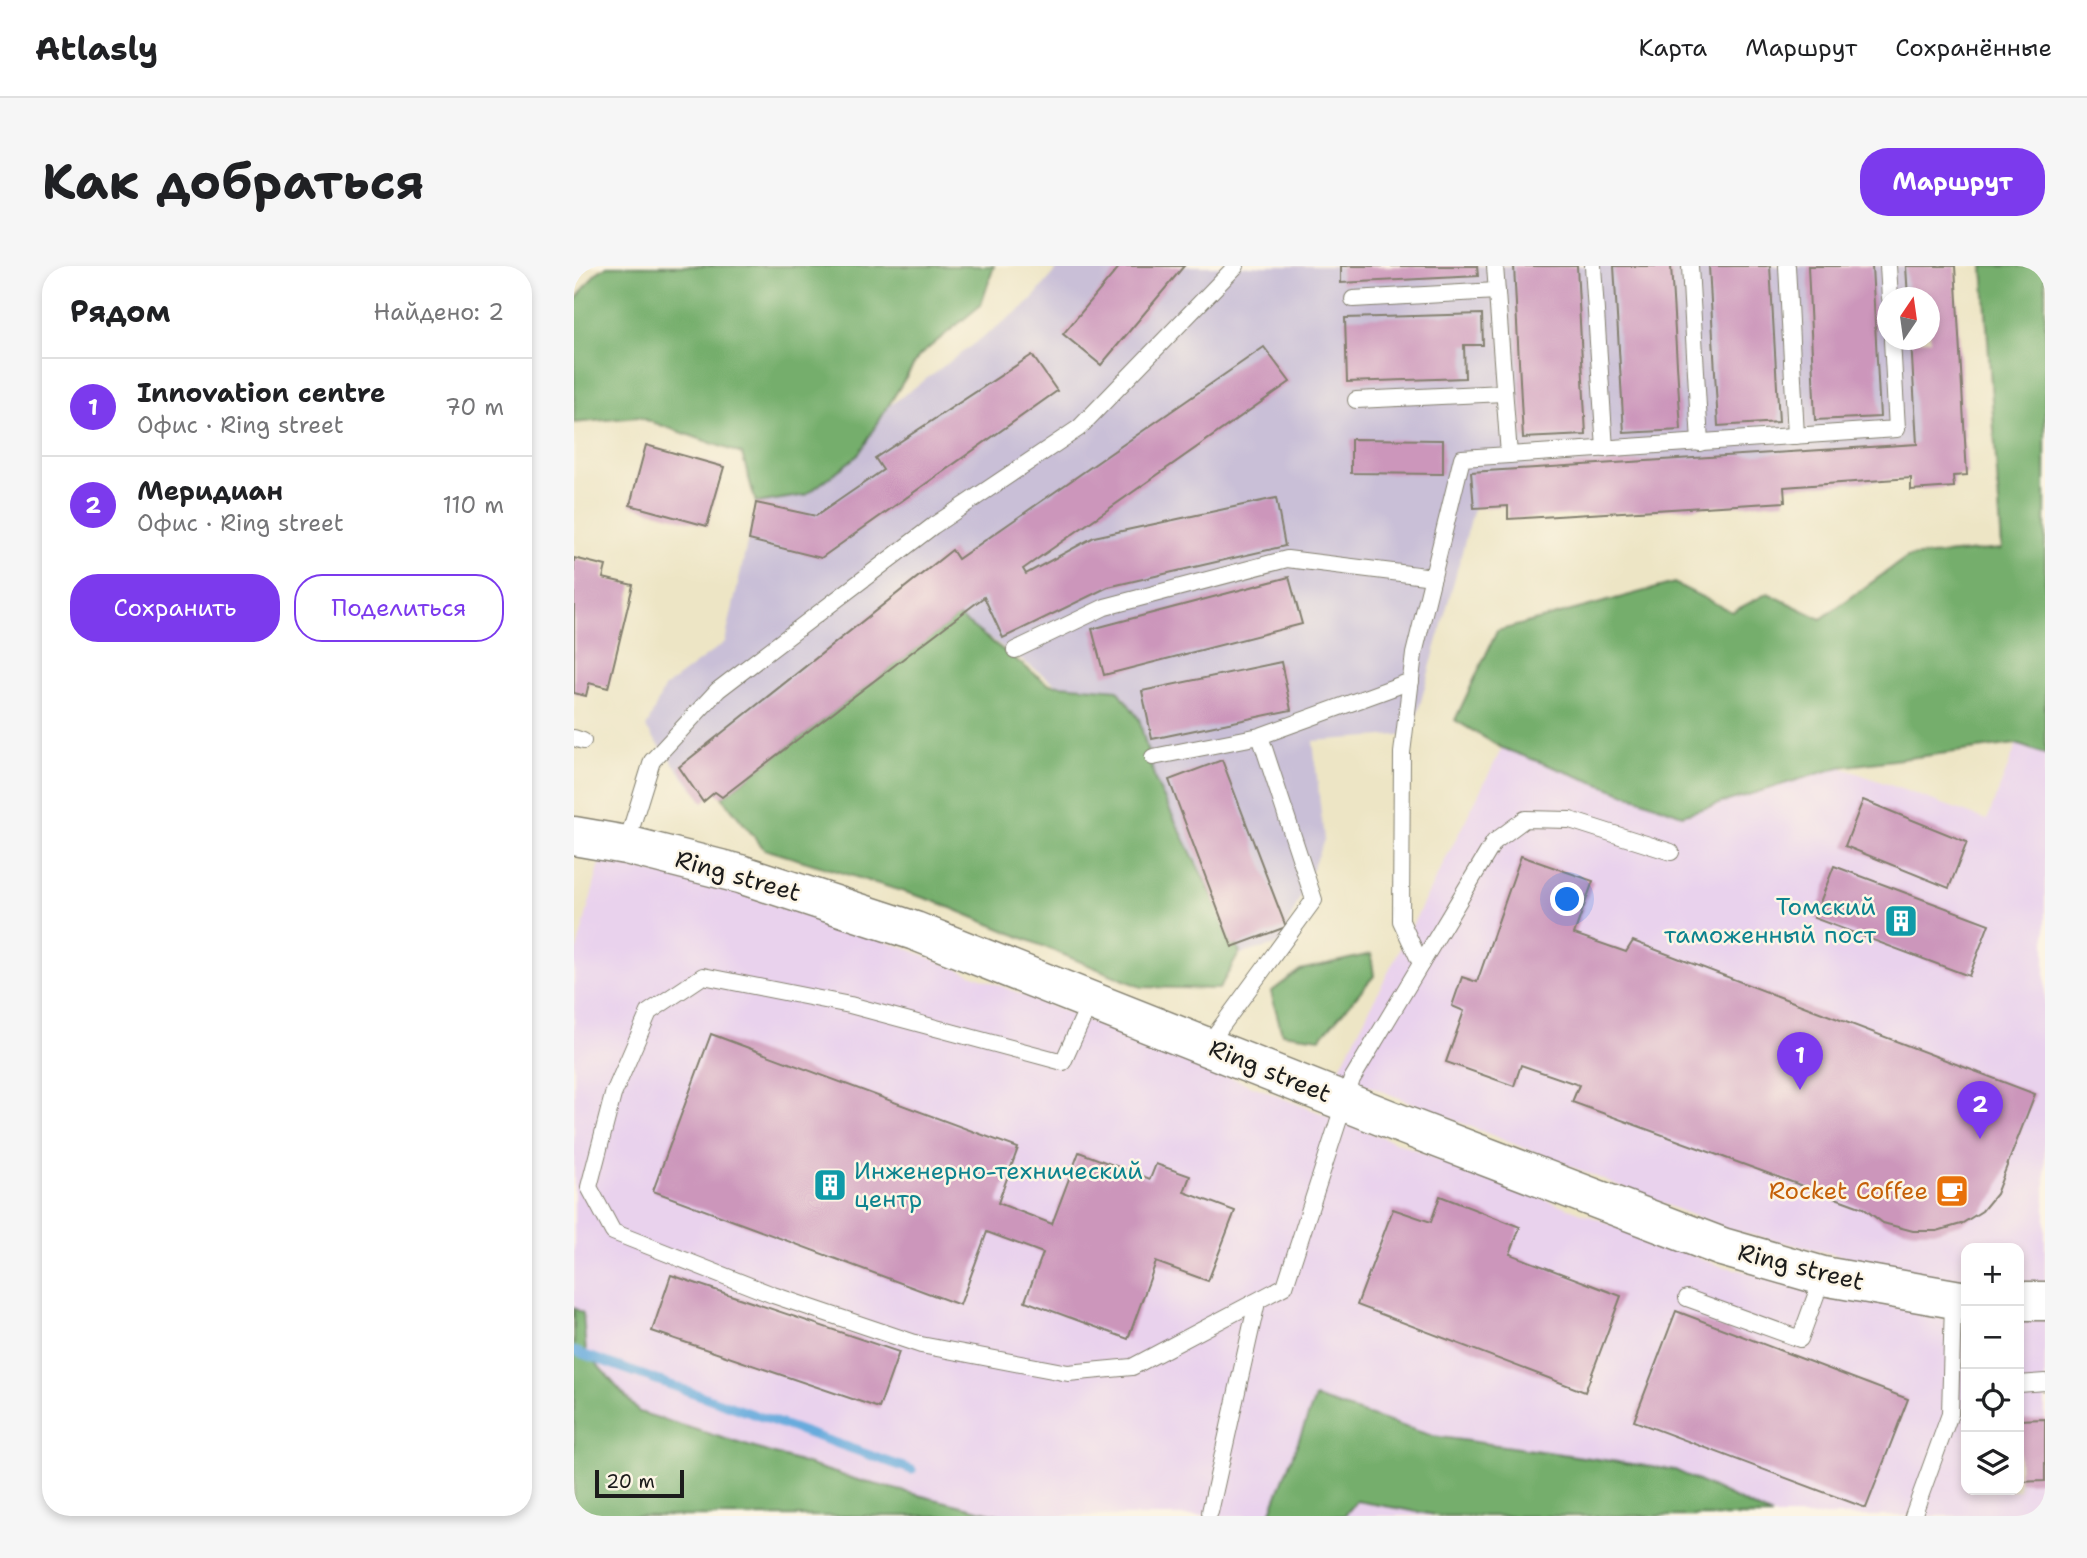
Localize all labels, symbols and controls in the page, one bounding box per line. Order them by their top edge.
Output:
text: Atlasly [35,26,158,71]
text: Карта [1639,32,1707,64]
text: Маршрут [1745,32,1857,64]
text: Сохранённые [1895,32,2052,64]
button: Маршрут [1860,148,2045,216]
text: Как добраться [42,149,424,215]
north arrow [1877,287,1940,350]
text: Рядом [70,291,170,332]
text: Найдено: 2 [374,297,504,327]
text: Innovation centre [137,375,386,410]
text: 1 [88,392,98,422]
text: 70 m [445,392,504,422]
text: Офис · Ring street [137,410,344,440]
text: Меридиан [137,473,283,508]
text: 2 [85,490,101,520]
text: 110 m [442,490,504,520]
text: Офис · Ring street [137,508,344,538]
button: Сохранить [70,574,280,642]
button: Поделиться [294,574,504,642]
street label: Ring street [672,843,804,909]
your location [1550,882,1584,916]
place label: Томский таможенный пост [1664,891,1877,951]
building icon: Томский таможенный пост [1882,902,1920,940]
street label: Ring street [1204,1032,1336,1110]
pin: 1 [1777,1032,1823,1090]
pin: 2 [1957,1081,2003,1139]
place label: Инженерно-технический центр [854,1155,1143,1215]
building icon: Инженерно-технический центр [811,1166,849,1204]
cafe icon: Rocket Coffee [1933,1172,1971,1210]
place label: Rocket Coffee [1769,1175,1928,1207]
street label: Ring street [1734,1236,1868,1298]
map controls [1961,1243,2024,1495]
button: + [1961,1243,2024,1306]
button: − [1961,1306,2024,1369]
button: locate [1961,1369,2024,1432]
button: layers [1961,1432,2024,1495]
scale bar [595,1467,684,1499]
text: 20 m [606,1469,655,1494]

